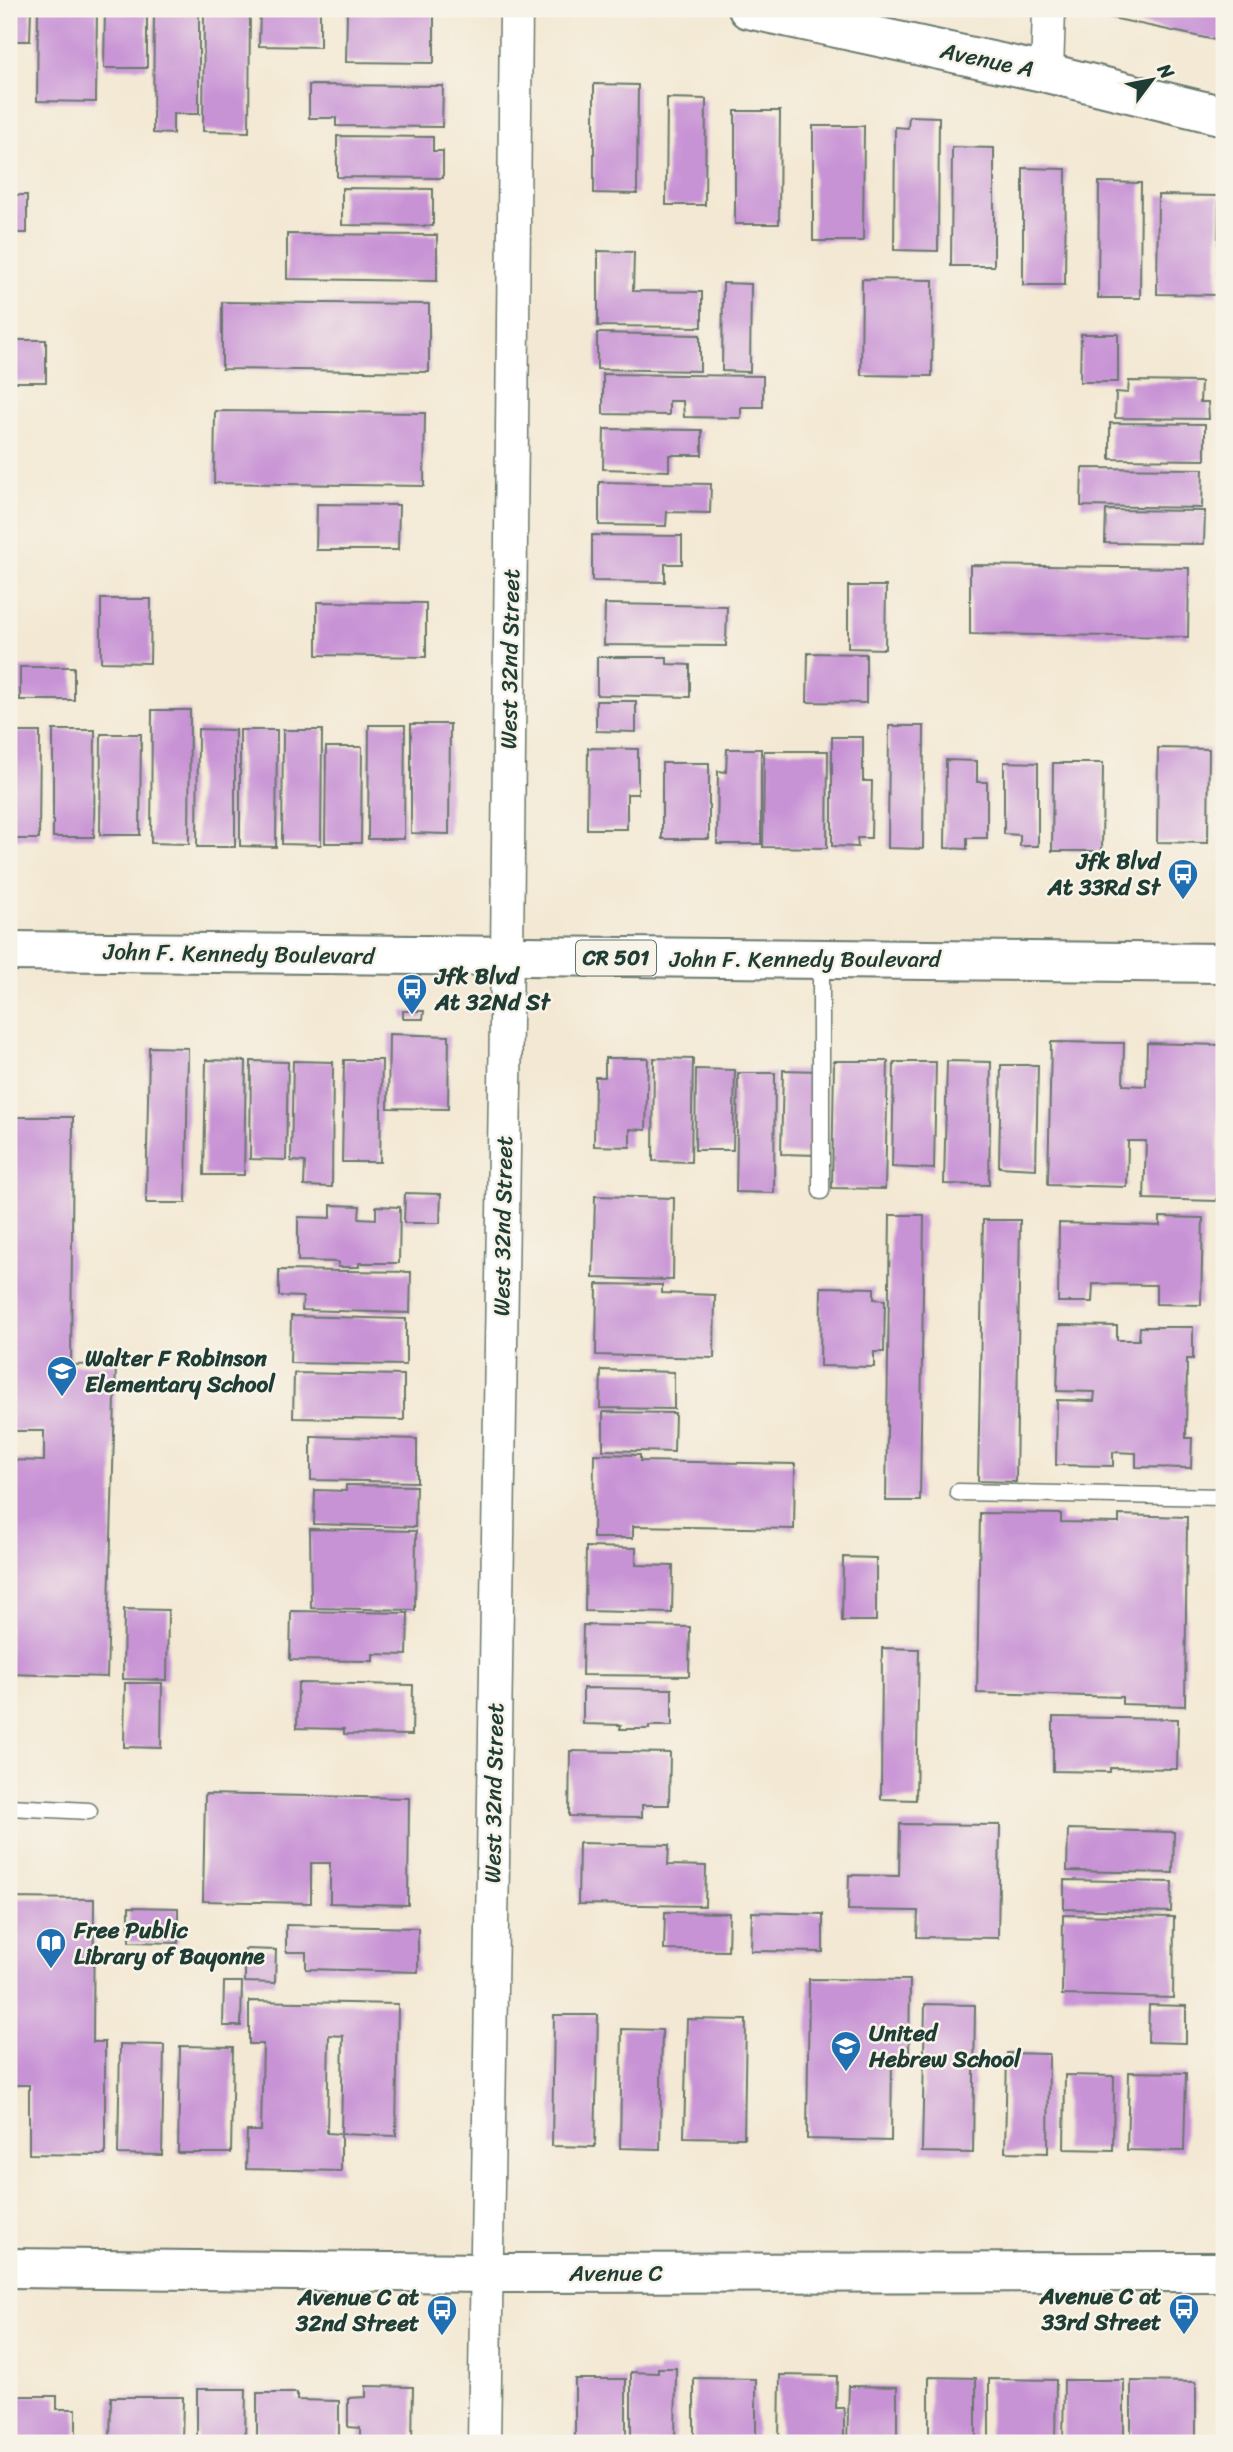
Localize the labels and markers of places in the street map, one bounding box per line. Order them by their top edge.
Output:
place label: Jfk Blvd At 33Rd St [1047,841,1162,908]
bus stop icon: Jfk Blvd At 33Rd St [1166,857,1200,901]
place label: Jfk Blvd At 32Nd St [433,956,552,1023]
bus stop icon: Jfk Blvd At 32Nd St [395,972,429,1016]
place label: Walter F Robinson Elementary School [85,1338,276,1405]
school or university icon: Walter F Robinson Elementary School [45,1354,79,1398]
place label: Free Public Library of Bayonne [73,1910,266,1977]
library icon: Free Public Library of Bayonne [34,1926,68,1970]
place label: United Hebrew School [868,2013,1022,2080]
school or university icon: United Hebrew School [829,2029,863,2073]
place label: Avenue C at 33rd Street [1039,2276,1161,2343]
place label: Avenue C at 32nd Street [295,2277,419,2344]
bus stop icon: Avenue C at 33rd Street [1167,2292,1201,2336]
bus stop icon: Avenue C at 32nd Street [425,2293,459,2337]

